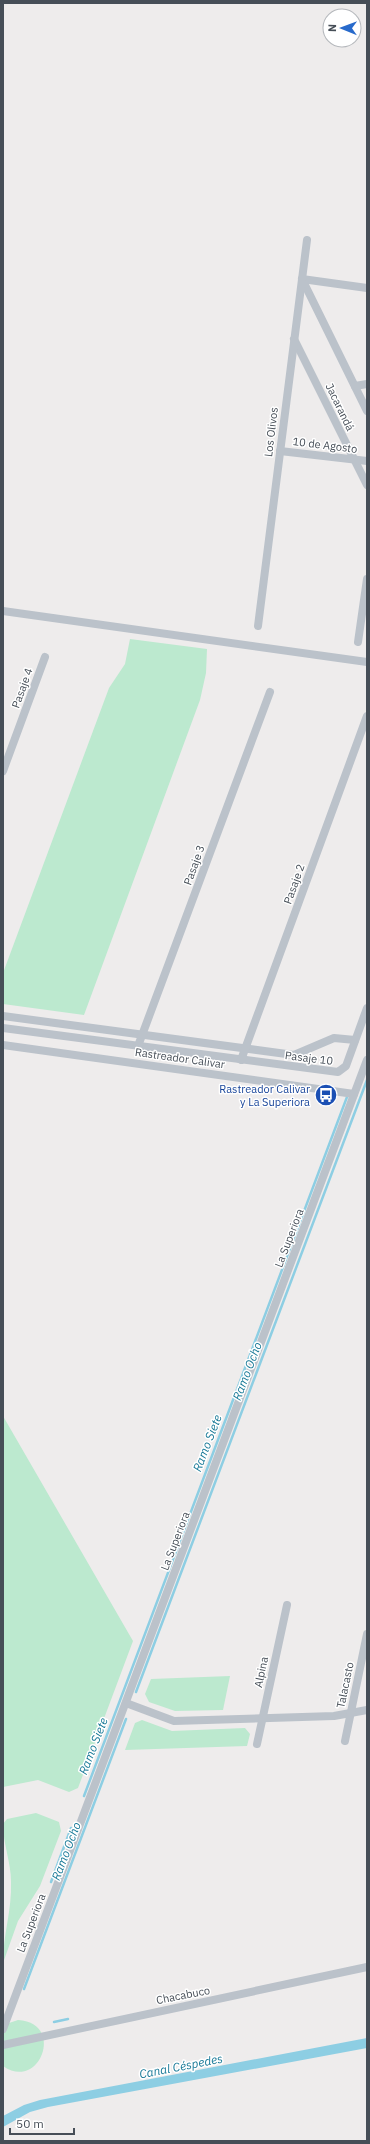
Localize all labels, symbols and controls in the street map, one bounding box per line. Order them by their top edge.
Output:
north arrow [322,8,362,48]
text: N [325,24,339,32]
street label: Jacarandá [322,381,358,433]
street label: Los Olivos [261,406,281,458]
street label: 10 de Agosto [292,434,358,456]
street label: Pasaje 4 [8,666,36,710]
street label: Pasaje 3 [180,843,208,887]
street label: Pasaje 2 [280,862,308,906]
street label: Rastreador Calivar [134,1045,226,1071]
street label: Pasaje 10 [284,1048,334,1068]
place label: Rastreador Calivar y La Superiora [219,1082,310,1109]
bus stop icon: Rastreador Calivar y La Superiora [313,1082,339,1108]
street label: La Superiora [271,1207,307,1269]
water label: Ramo Ocho [229,1339,265,1402]
water label: Ramo Siete [189,1412,225,1474]
street label: La Superiora [157,1510,193,1572]
street label: Alpina [251,1655,271,1689]
street label: Talacasto [333,1661,357,1709]
water label: Ramo Siete [75,1715,111,1777]
water label: Ramo Ocho [48,1819,84,1882]
street label: La Superiora [13,1892,49,1954]
street label: Chacabuco [155,1983,211,2007]
water label: Canal Céspedes [138,2050,224,2081]
scale bar [10,2110,74,2136]
text: 50 m [16,2116,44,2131]

